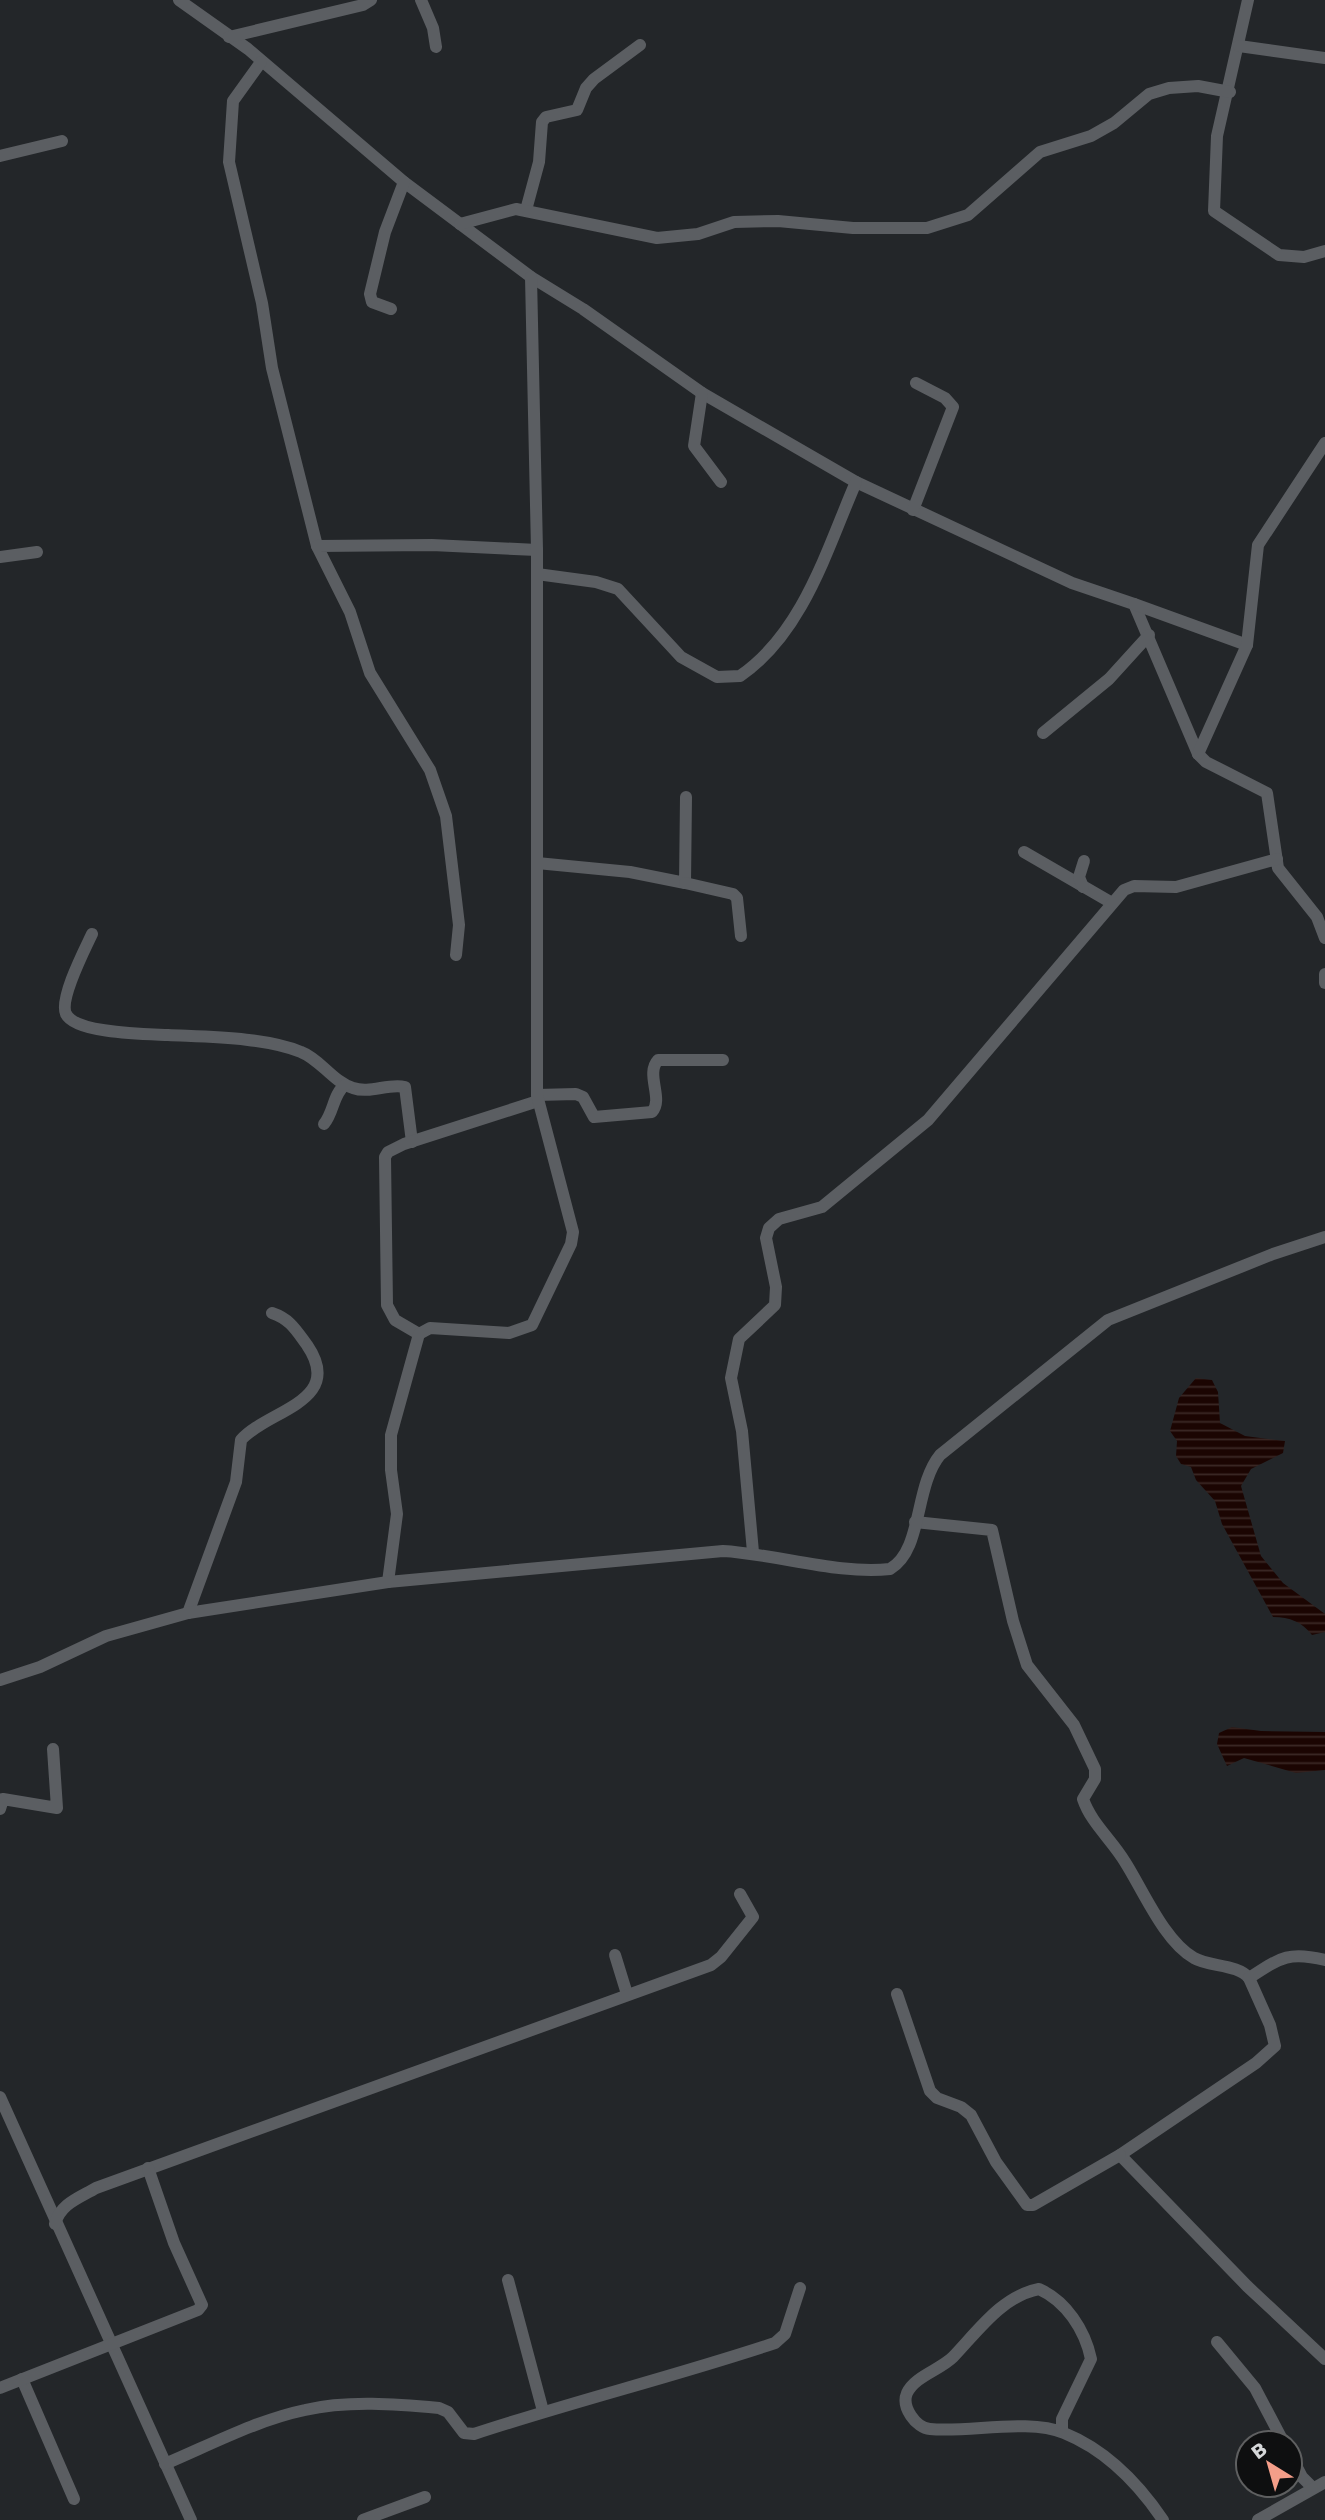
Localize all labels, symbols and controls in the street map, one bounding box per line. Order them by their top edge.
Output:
north arrow [1234,2429,1304,2499]
text: B [1247,2438,1271,2464]

